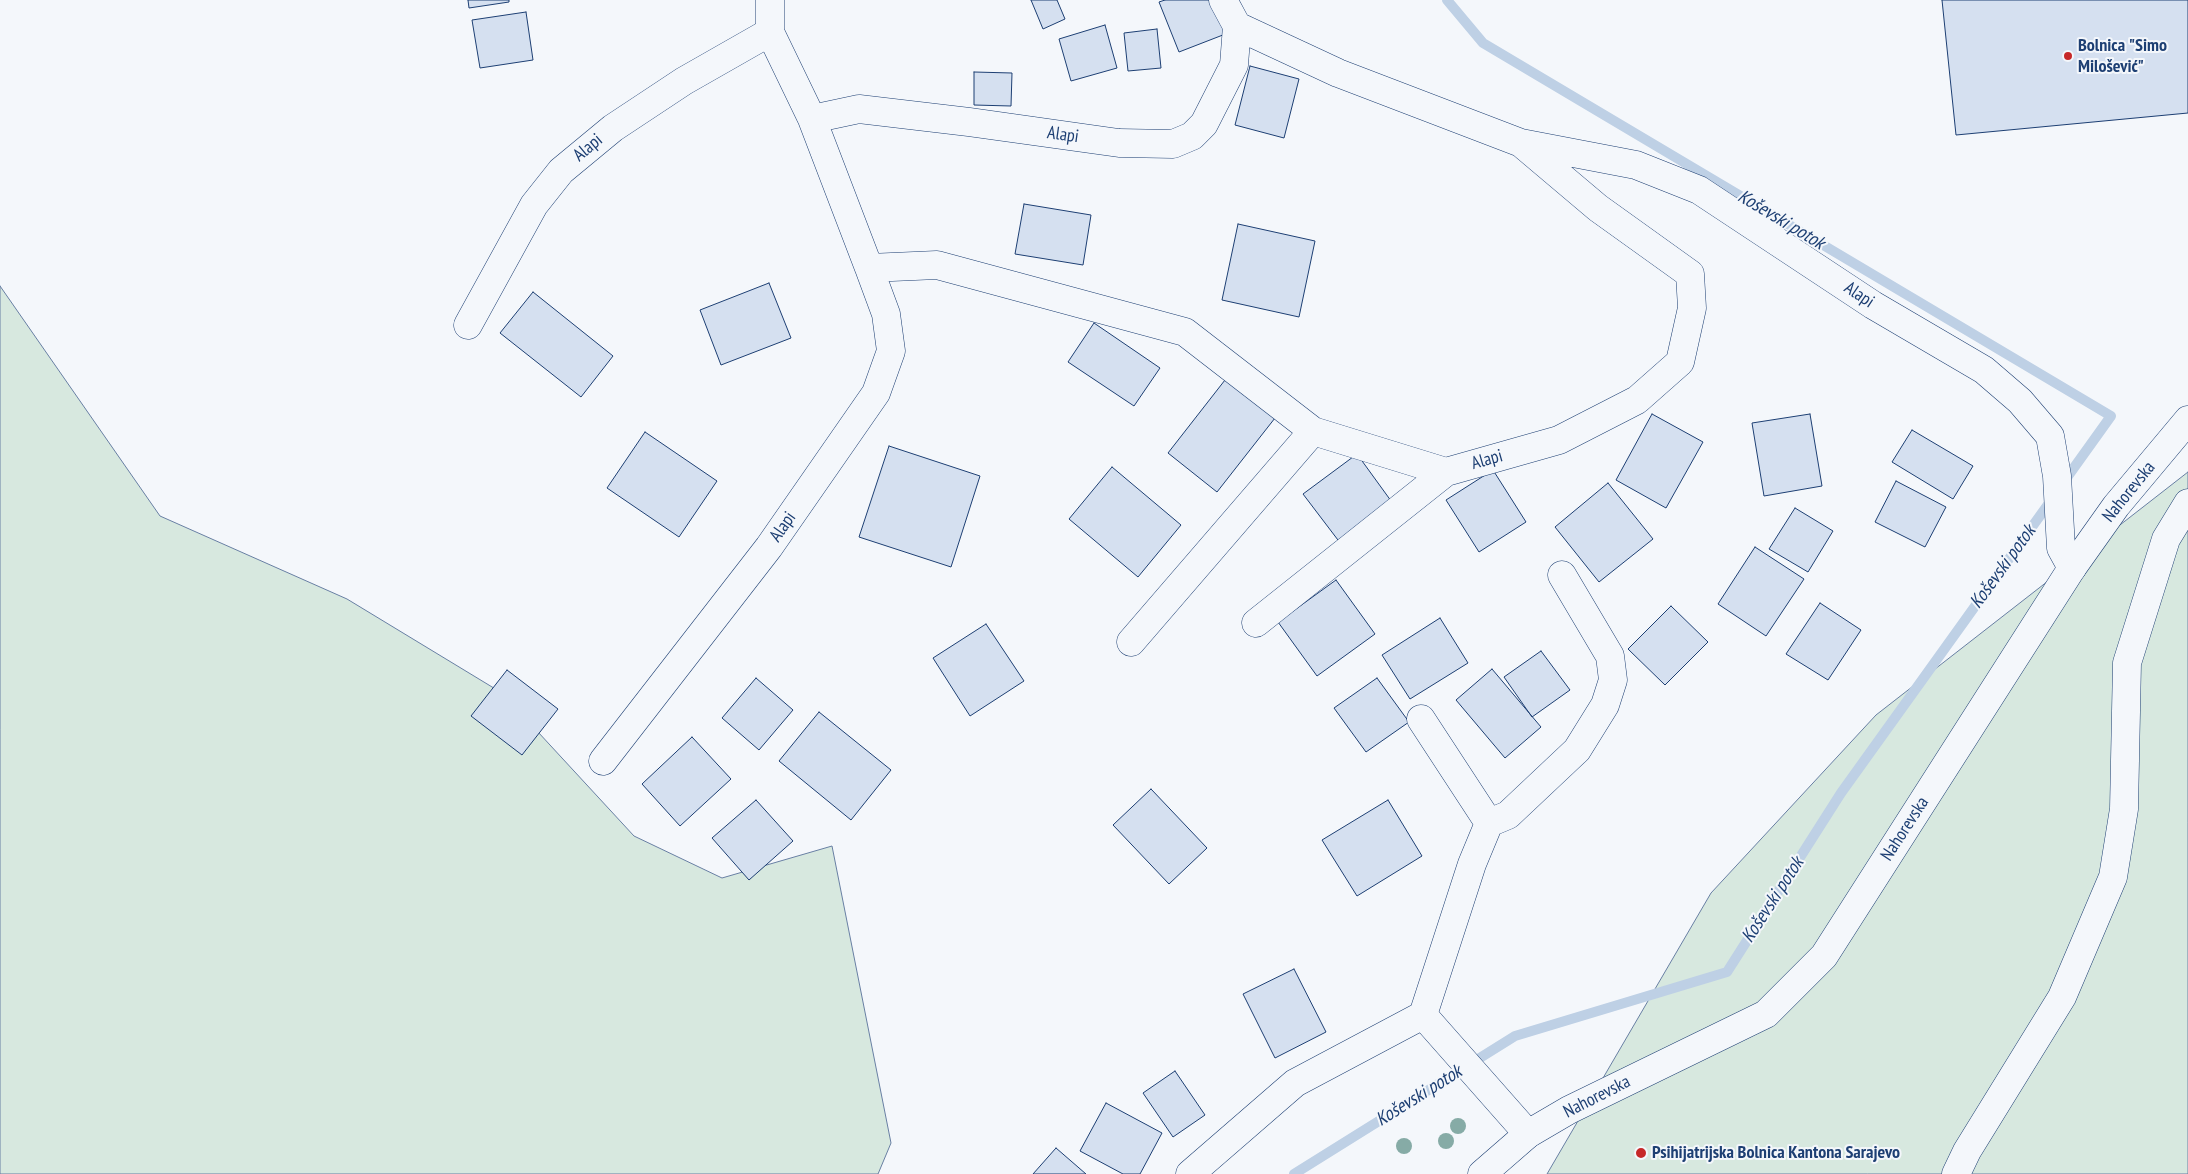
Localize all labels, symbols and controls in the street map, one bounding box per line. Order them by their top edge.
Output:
place label: Bolnica "Simo Milošević" [2078,35,2167,78]
marker: Bolnica "Simo Milošević" [2062,50,2074,62]
street label: Alapi [1046,122,1080,148]
street label: Alapi [569,130,607,166]
water label: Koševski potok [1733,185,1829,255]
street label: Alapi [1840,277,1878,313]
street label: Alapi [1469,445,1505,475]
street label: Nahorevska [2098,457,2160,527]
street label: Alapi [765,508,801,546]
water label: Koševski potok [1965,521,2041,613]
street label: Nahorevska [1876,793,1934,865]
water label: Koševski potok [1737,853,1809,947]
water label: Koševski potok [1372,1061,1466,1131]
street label: Nahorevska [1560,1071,1634,1123]
place label: Psihijatrijska Bolnica Kantona Sarajevo [1652,1142,1900,1164]
marker: Psihijatrijska Bolnica Kantona Sarajevo [1634,1146,1648,1160]

